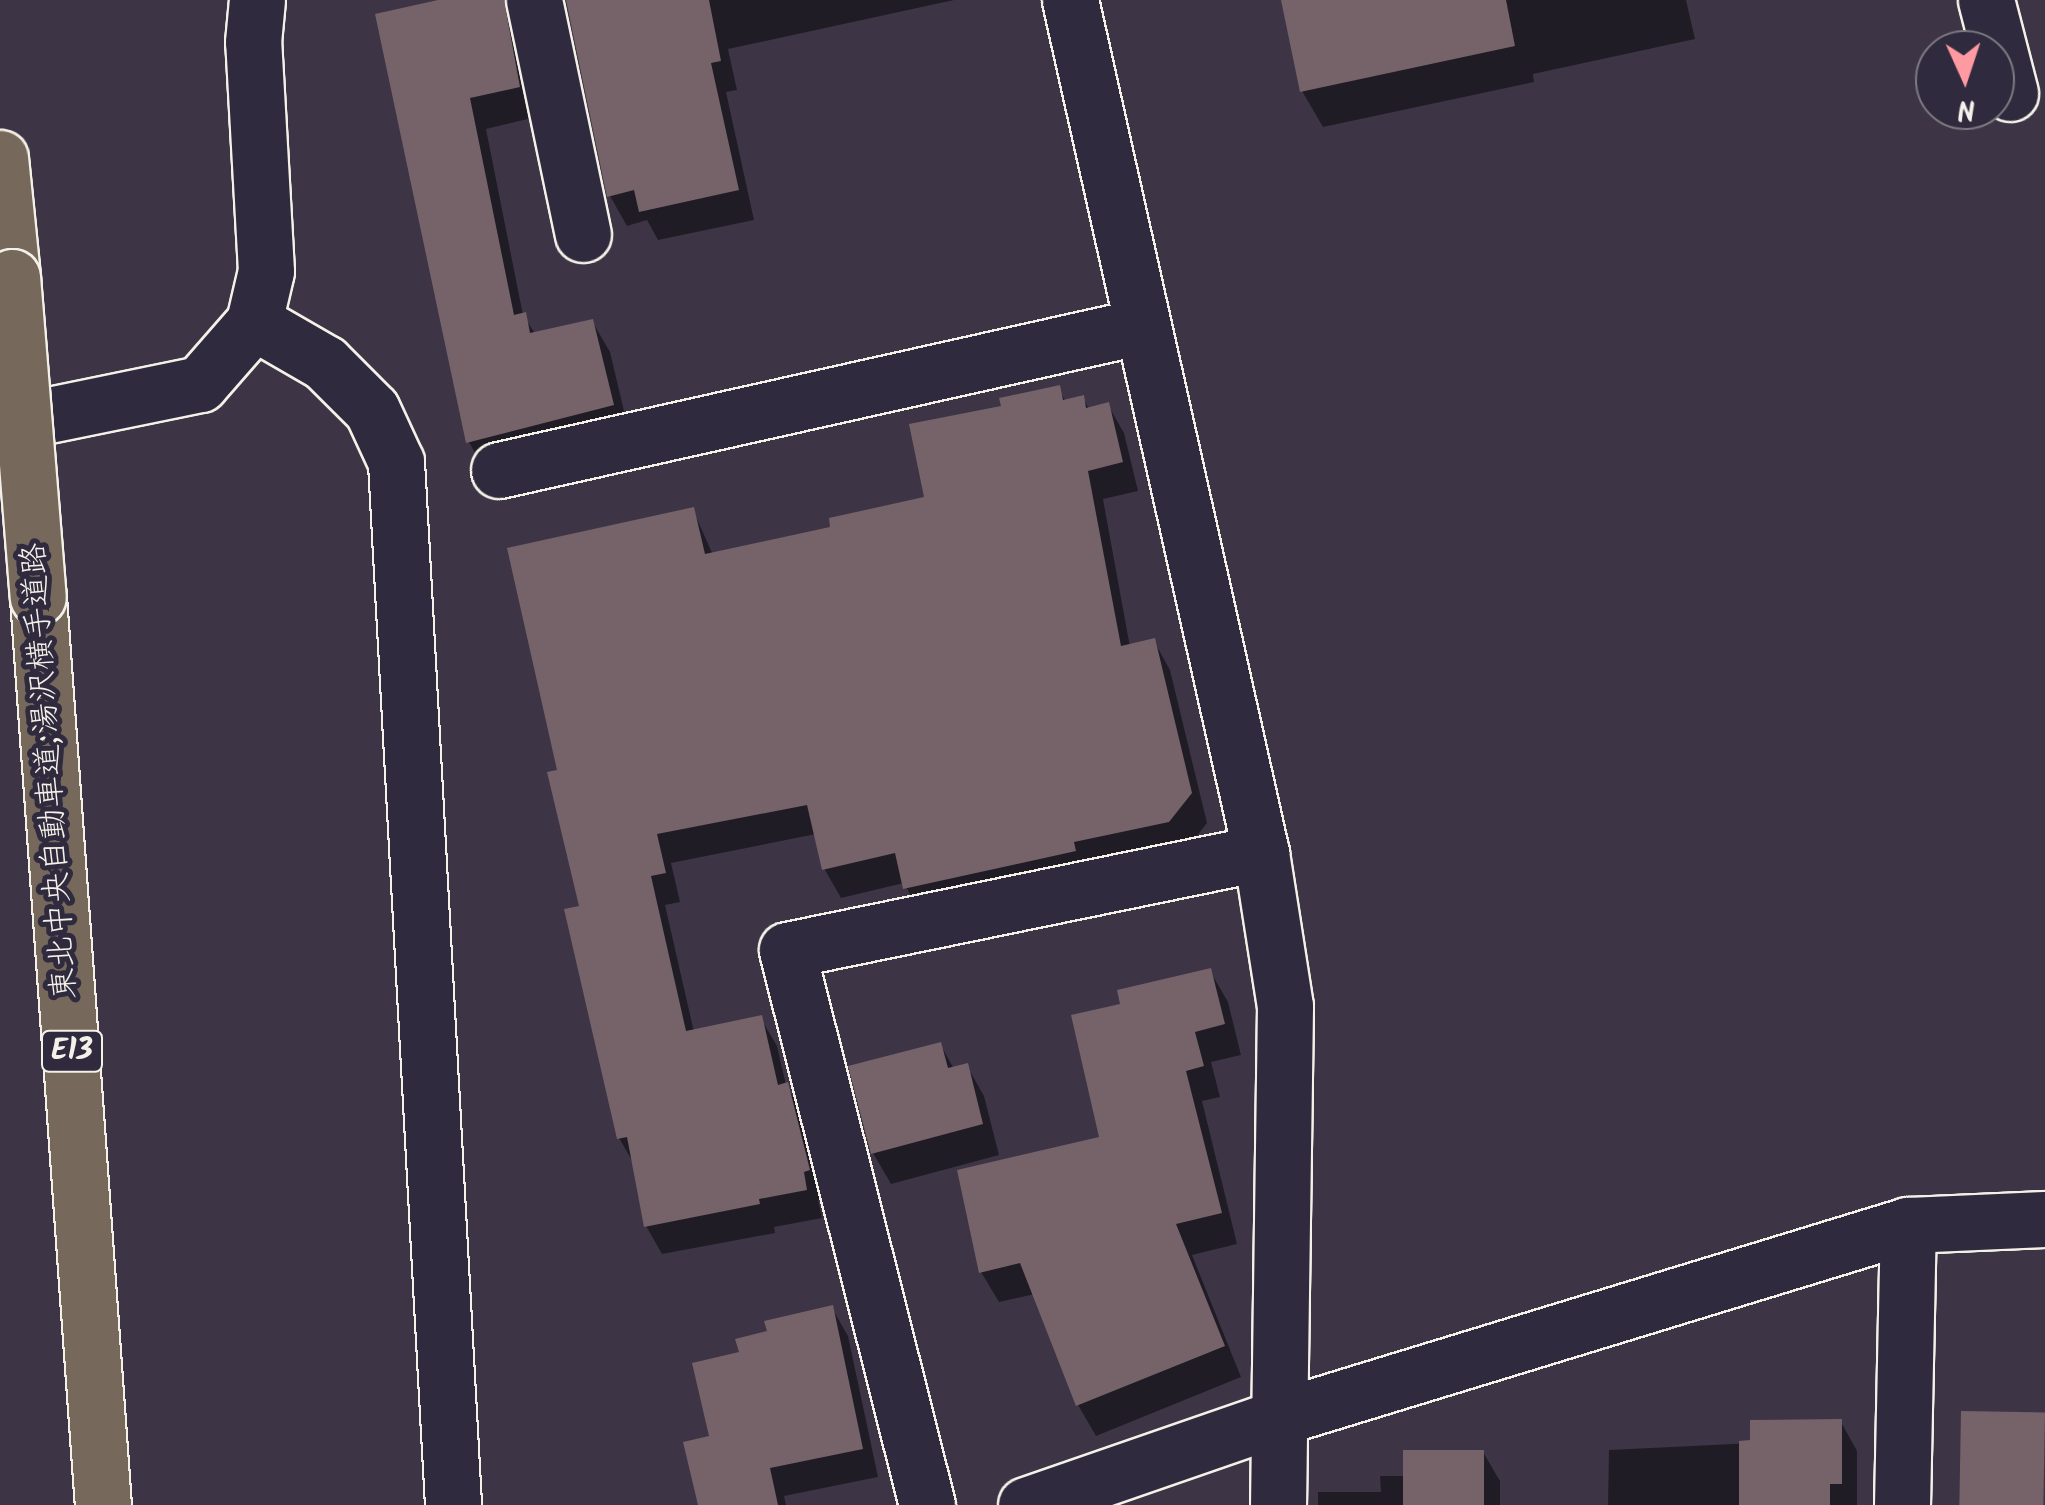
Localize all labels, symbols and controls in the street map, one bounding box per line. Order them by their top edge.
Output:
north arrow [1915,30,2015,130]
text: N [1956,86,1977,131]
street label: 東北中央自動車道;湯沢横手道路 [16,541,86,1001]
road number: E13 [40,1026,104,1076]

